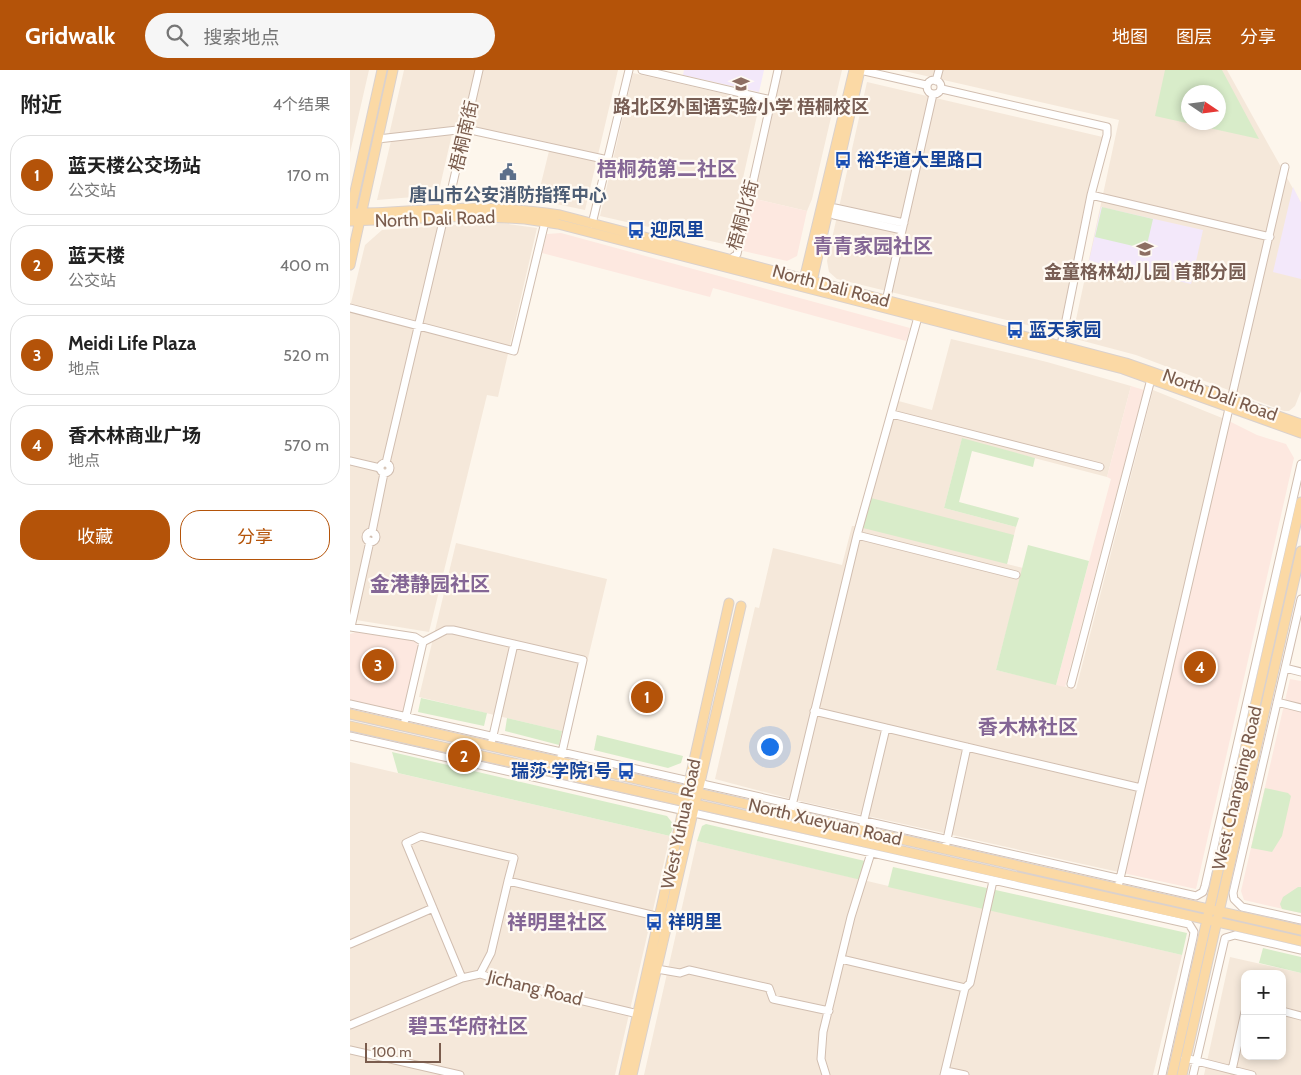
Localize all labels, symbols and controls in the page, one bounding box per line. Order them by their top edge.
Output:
search box [145,13,495,58]
text: Gridwalk [25,21,115,50]
icon: search [163,21,191,49]
text: 搜索地点 [203,26,279,49]
text: 地图 [1112,26,1148,48]
text: 图层 [1176,26,1212,48]
text: 分享 [1240,26,1276,48]
school or university icon: 路北区外国语实验小学 梧桐校区 [731,74,751,94]
north arrow [1181,85,1226,130]
text: 附近 [20,92,62,117]
text: 4个结果 [273,95,330,114]
place label: 路北区外国语实验小学 梧桐校区 [613,96,869,118]
street label: 梧桐南街 [445,98,483,174]
place label: 裕华道大里路口 [857,149,983,171]
bus stop icon: 裕华道大里路口 [833,150,853,170]
text: 蓝天楼公交场站 [68,154,201,177]
district label: 梧桐苑第二社区 [597,157,737,181]
public building icon: 唐山市公安消防指挥中心 [498,162,518,182]
text: 1 [34,166,40,185]
text: 170 m [287,166,329,185]
street label: 梧桐北街 [723,177,763,253]
text: 公交站 [68,181,116,200]
place label: 唐山市公安消防指挥中心 [409,184,607,206]
street label: North Dali Road [374,206,496,232]
place label: 迎凤里 [650,219,704,241]
bus stop icon: 迎凤里 [626,220,646,240]
district label: 青青家园社区 [813,234,933,258]
school or university icon: 金童格林幼儿园 首郡分园 [1135,239,1155,259]
text: 蓝天楼 [68,244,125,267]
text: 2 [33,256,41,275]
text: 400 m [280,256,329,275]
street label: North Dali Road [770,260,892,312]
place label: 金童格林幼儿园 首郡分园 [1044,261,1246,283]
text: 公交站 [68,271,116,290]
place label: 蓝天家园 [1029,319,1101,341]
bus stop icon: 蓝天家园 [1005,320,1025,340]
text: Meidi Life Plaza [68,332,196,355]
text: 3 [33,346,41,365]
text: 520 m [283,346,329,365]
text: 地点 [68,359,100,378]
street label: North Dali Road [1160,364,1280,426]
text: 香木林商业广场 [68,424,201,447]
text: 4 [32,436,42,455]
text: 570 m [284,436,329,455]
text: 地点 [68,451,100,470]
button: 收藏 [20,510,170,560]
button: 分享 [180,510,330,560]
district label: 金港静园社区 [370,572,490,596]
pin: 3 [362,646,394,684]
pin: 4 [1184,648,1216,686]
pin: 1 [631,678,663,716]
street label: West Changning Road [1207,704,1267,872]
district label: 香木林社区 [978,715,1078,739]
your location [757,734,783,760]
pin: 2 [448,737,480,775]
street label: West Yuhua Road [656,757,706,891]
place label: 瑞莎·学院1号 [511,760,612,782]
bus stop icon: 瑞莎·学院1号 [616,761,636,781]
street label: North Xueyuan Road [746,794,904,850]
district label: 祥明里社区 [507,910,607,934]
place label: 祥明里 [668,911,722,933]
bus stop icon: 祥明里 [644,912,664,932]
street label: Jichang Road [484,965,585,1010]
map controls [1241,970,1286,1060]
button: + [1241,970,1286,1015]
district label: 碧玉华府社区 [408,1014,528,1038]
button: − [1241,1015,1286,1060]
scale bar [365,1040,441,1063]
text: 100 m [372,1043,412,1061]

